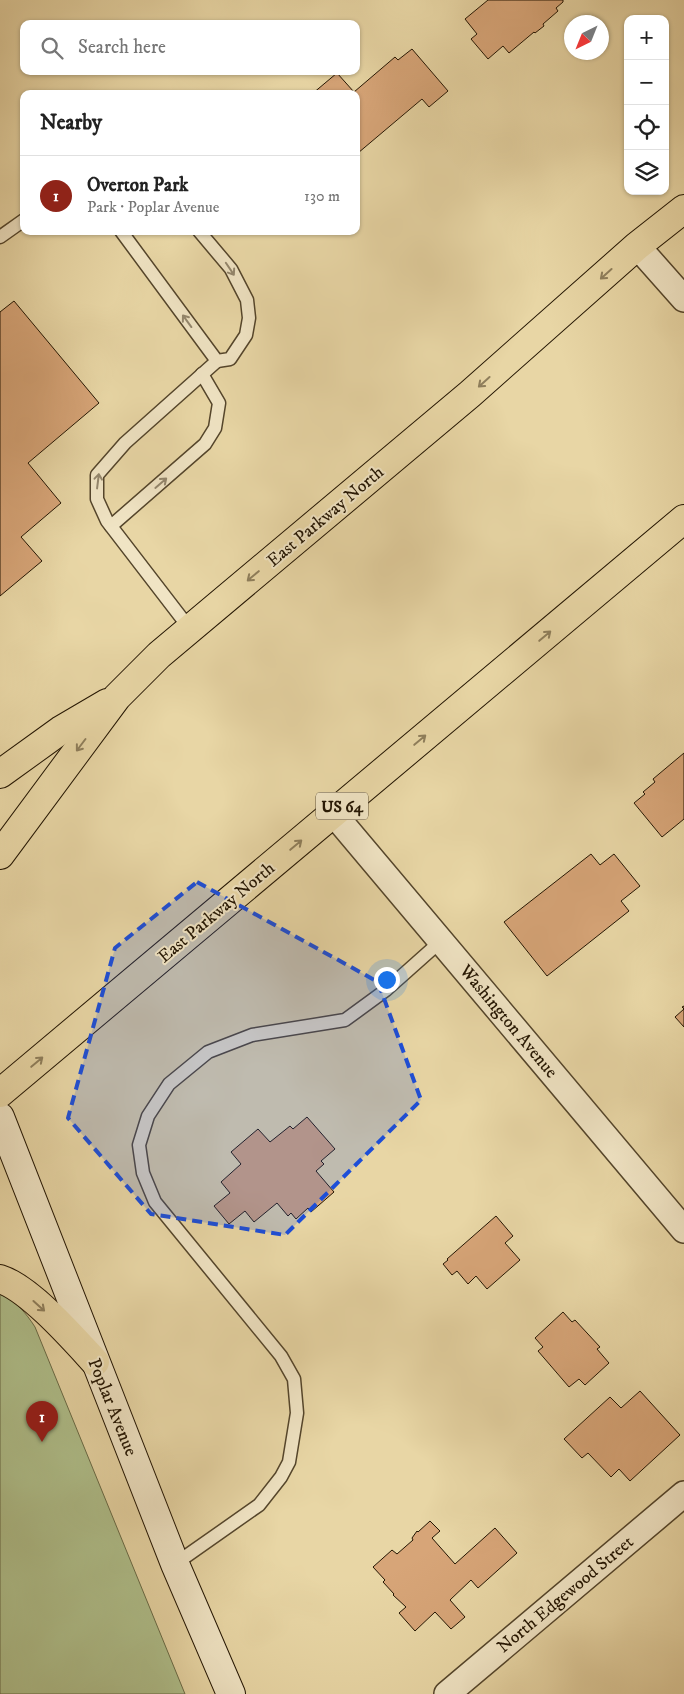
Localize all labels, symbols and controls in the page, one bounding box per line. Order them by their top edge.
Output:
north arrow [564,15,609,60]
map controls [624,15,669,195]
button: + [624,15,669,60]
search box [20,20,360,75]
icon: search [38,34,66,62]
text: Search here [78,36,166,59]
button: − [624,60,669,105]
button: locate [624,105,669,150]
text: Nearby [40,110,102,136]
button: layers [624,150,669,195]
text: Overton Park [87,174,189,197]
text: 1 [53,186,59,206]
text: 130 m [304,186,340,206]
text: Park · Poplar Avenue [87,197,219,217]
one-way arrow [225,262,235,276]
one-way arrow [599,268,612,280]
one-way arrow [182,314,192,328]
one-way arrow [478,376,491,387]
street label: East Parkway North [263,461,389,572]
one-way arrow [93,474,103,490]
one-way arrow [154,478,167,489]
one-way arrow [247,571,260,582]
one-way arrow [538,630,551,641]
one-way arrow [413,735,426,746]
one-way arrow [76,738,87,751]
road number: US 64 [316,792,368,819]
one-way arrow [289,839,302,850]
street label: East Parkway North [154,857,280,968]
street label: Washington Avenue [454,960,562,1083]
your location [374,967,400,993]
one-way arrow [31,1056,44,1067]
one-way arrow [33,1301,46,1312]
street label: Poplar Avenue [83,1355,142,1459]
pin: 1 [26,1401,58,1442]
street label: North Edgewood Street [493,1531,638,1658]

